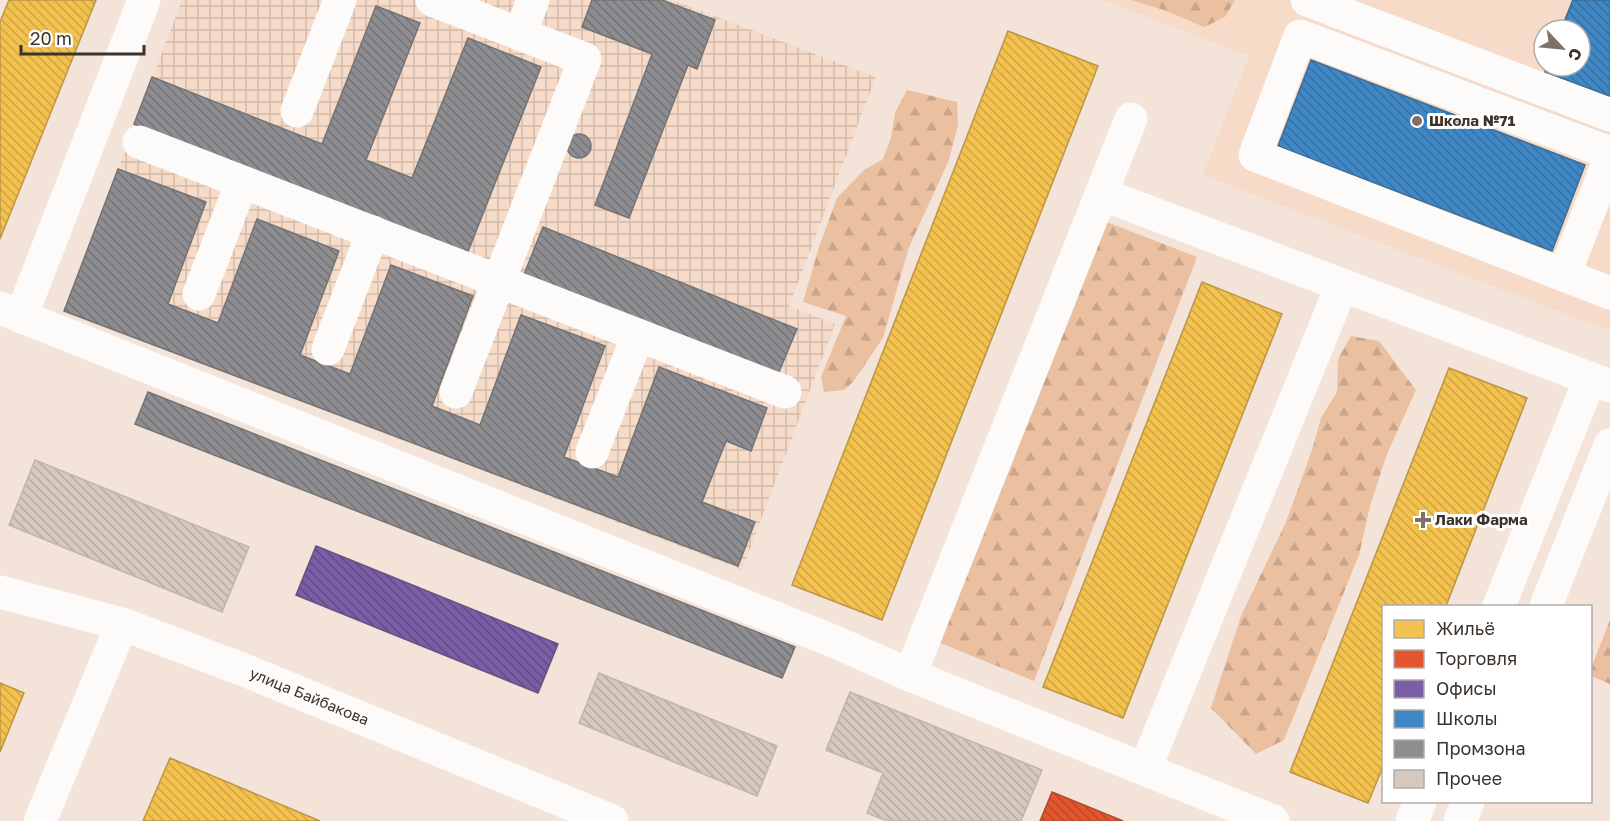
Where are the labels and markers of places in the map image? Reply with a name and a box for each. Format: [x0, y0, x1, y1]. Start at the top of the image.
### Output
place label: Школа №71 [1429, 111, 1515, 129]
marker: Школа №71 [1410, 114, 1424, 128]
place label: Лаки Фарма [1435, 510, 1528, 528]
marker: Лаки Фарма [1416, 513, 1430, 527]

